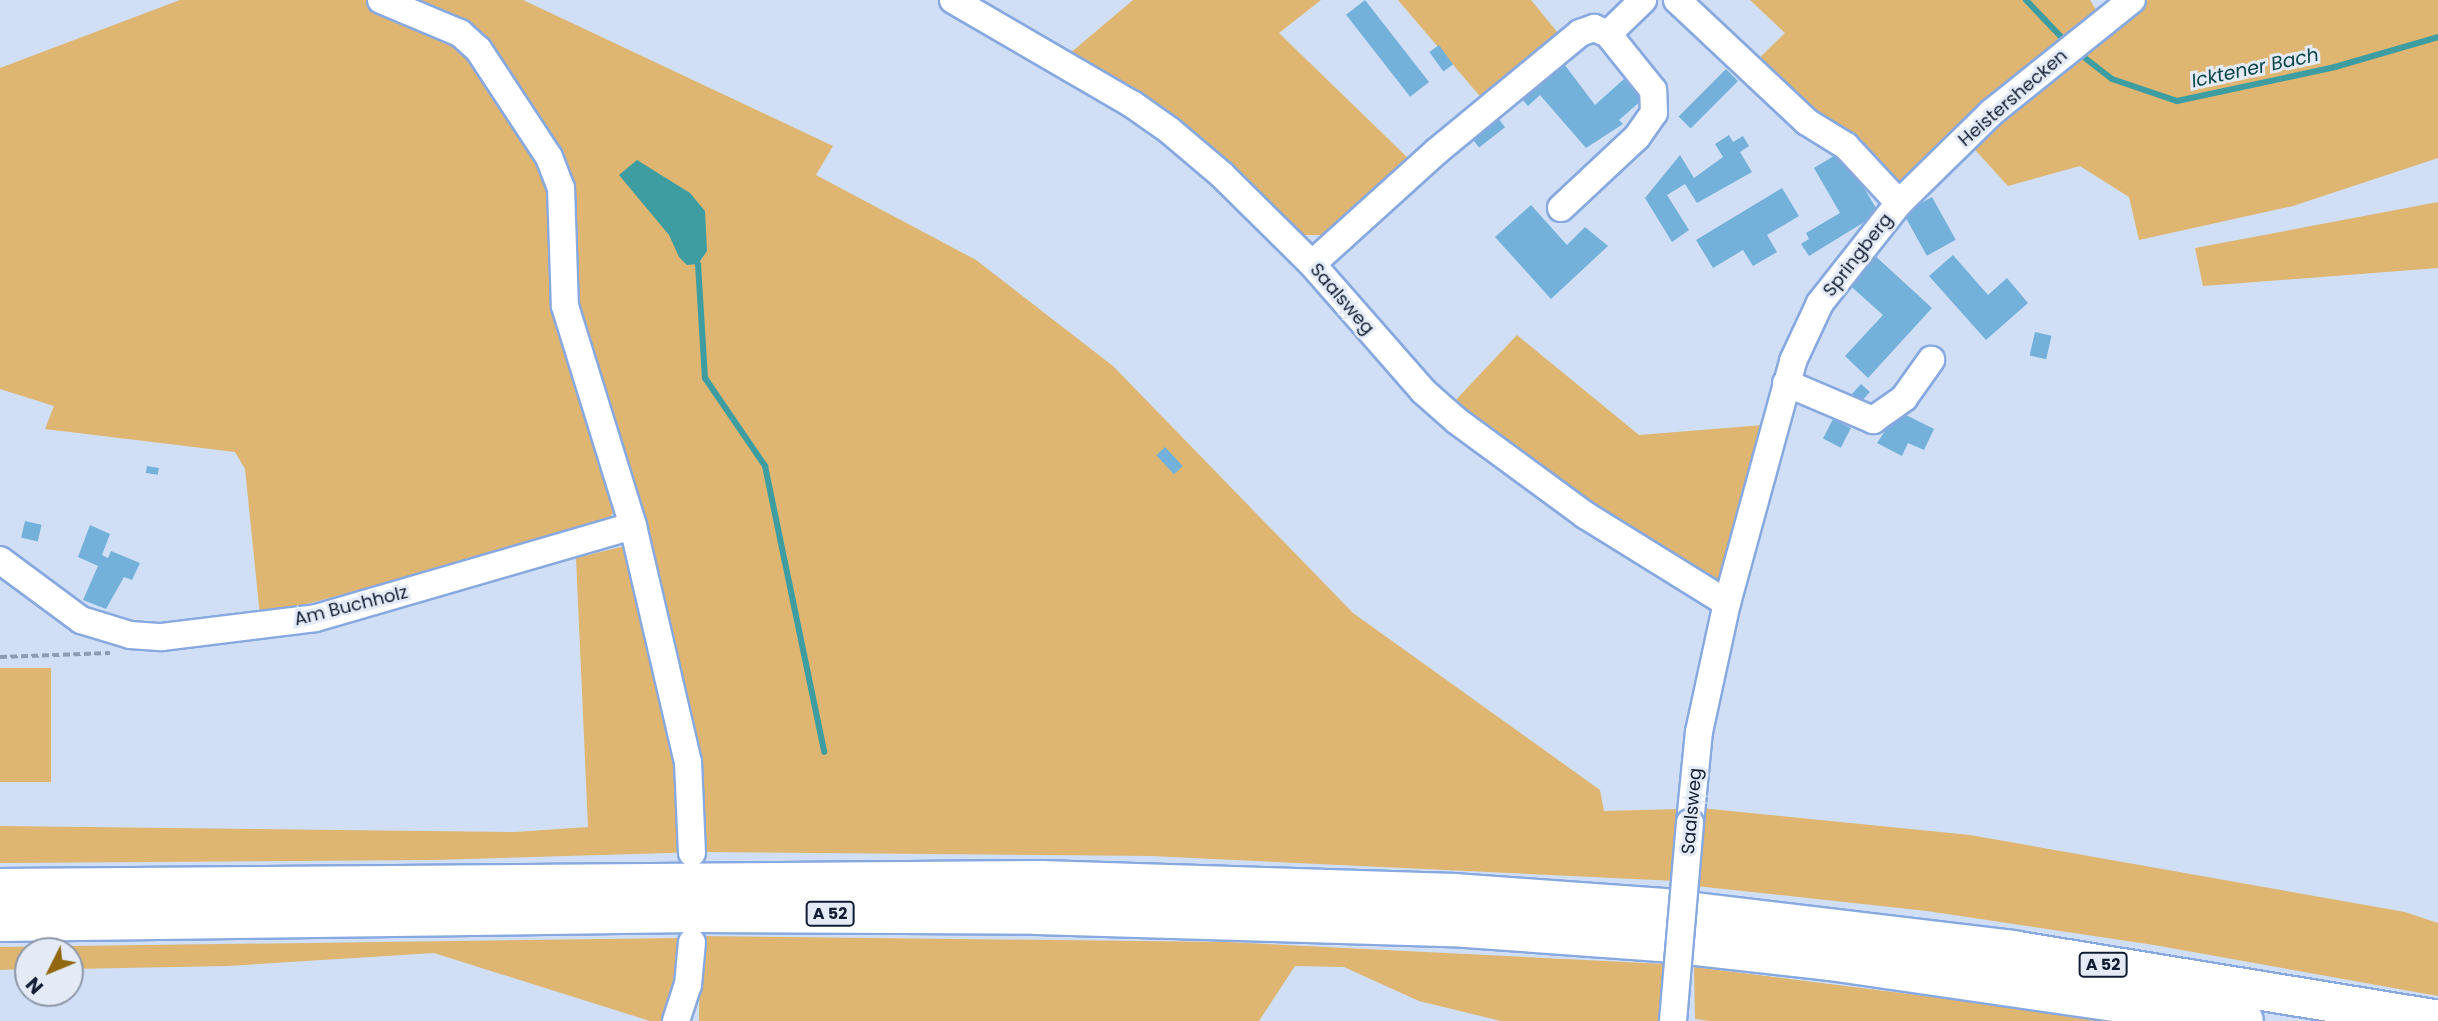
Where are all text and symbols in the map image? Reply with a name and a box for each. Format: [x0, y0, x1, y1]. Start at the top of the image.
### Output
water label: Icktener Bach [2189, 43, 2321, 93]
street label: Heistershecken [1954, 45, 2072, 151]
street label: Springberg [1819, 209, 1897, 301]
street label: Saalsweg [1305, 259, 1379, 339]
street label: Am Buchholz [292, 581, 410, 631]
street label: Saalsweg [1677, 767, 1707, 855]
road number: A 52 [806, 902, 854, 926]
north arrow [14, 937, 84, 1007]
road number: A 52 [2078, 953, 2128, 978]
text: N [20, 971, 49, 1000]

